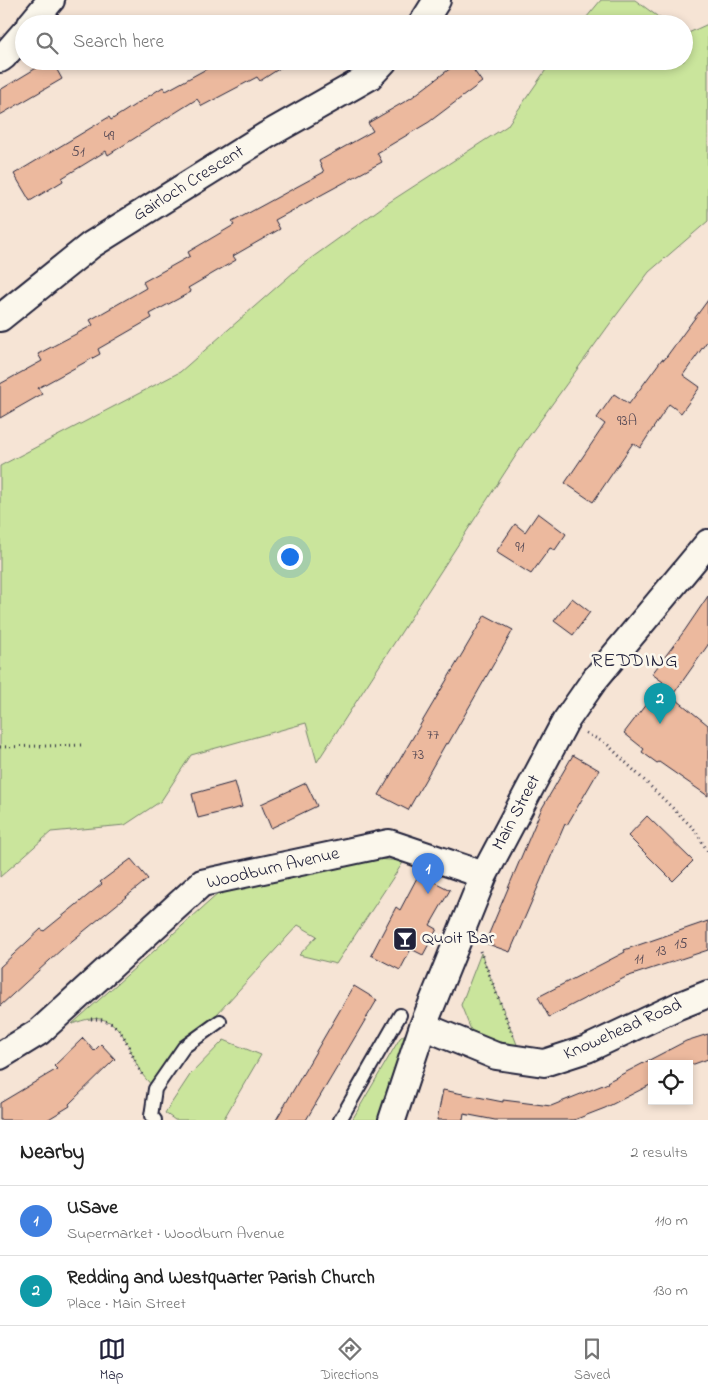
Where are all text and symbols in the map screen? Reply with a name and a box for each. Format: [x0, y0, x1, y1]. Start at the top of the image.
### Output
search box [15, 15, 693, 70]
icon: search [33, 29, 61, 57]
text: Search here [73, 29, 164, 56]
house number: 49 [104, 125, 115, 147]
street label: Gairloch Crescent [128, 139, 250, 229]
house number: 51 [71, 141, 85, 163]
house number: 93A [617, 410, 637, 432]
house number: 91 [515, 536, 525, 558]
your location [277, 544, 303, 570]
district label: REDDING [591, 647, 679, 676]
pin: 2 [644, 683, 676, 724]
house number: 77 [427, 724, 439, 746]
house number: 73 [412, 744, 424, 766]
street label: Main Street [486, 770, 548, 856]
street label: Woodburn Avenue [204, 841, 343, 897]
pin: 1 [412, 853, 444, 894]
bar icon: Quoit Bar [392, 926, 418, 952]
place label: Quoit Bar [422, 926, 495, 952]
house number: 15 [674, 933, 688, 955]
house number: 13 [656, 940, 666, 962]
house number: 11 [634, 948, 644, 970]
street label: Knowehead Road [560, 992, 686, 1068]
map controls [648, 1060, 693, 1105]
button: locate [648, 1060, 693, 1105]
text: Nearby [20, 1138, 84, 1168]
text: 2 results [630, 1141, 688, 1165]
text: USave [67, 1195, 118, 1222]
text: 1 [33, 1209, 39, 1233]
text: 110 m [654, 1209, 688, 1233]
text: Supermarket · Woodburn Avenue [67, 1222, 284, 1246]
text: Redding and Westquarter Parish Church [67, 1265, 375, 1292]
text: 2 [32, 1279, 40, 1303]
text: 130 m [653, 1279, 688, 1303]
text: Place · Main Street [67, 1292, 186, 1316]
tab: Map [98, 1335, 126, 1386]
tab: Directions [321, 1335, 379, 1386]
tab: Saved [574, 1335, 610, 1386]

